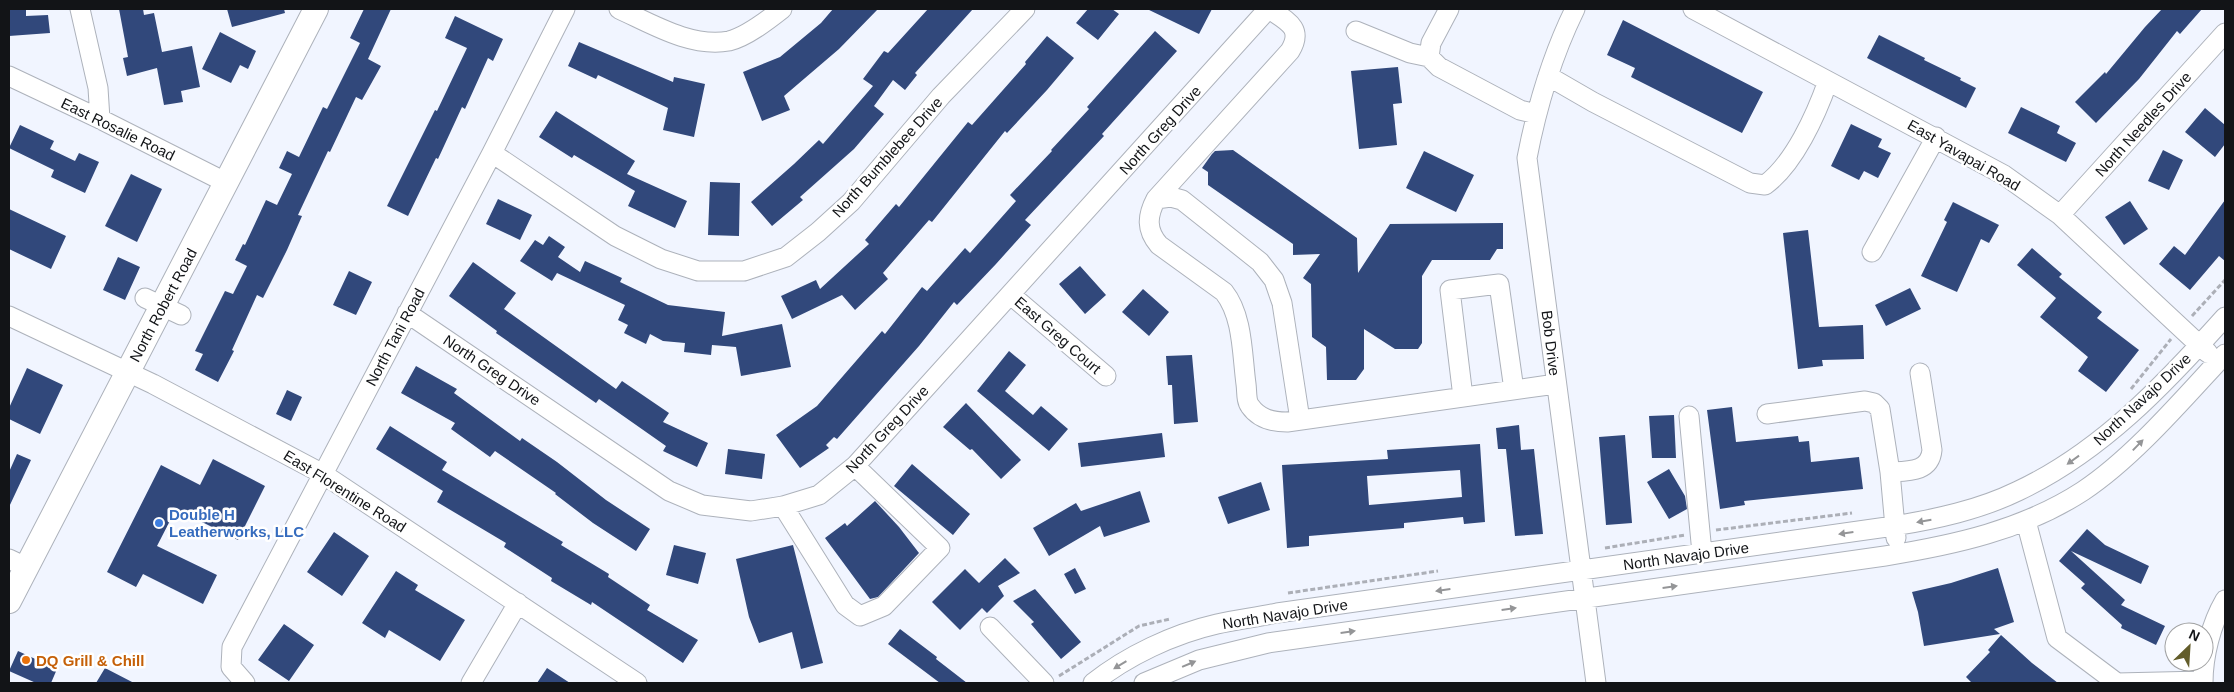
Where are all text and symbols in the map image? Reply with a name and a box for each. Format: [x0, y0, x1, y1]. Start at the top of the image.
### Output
street label: North Needles Drive [2091, 68, 2195, 180]
street label: North Greg Drive [1116, 82, 1204, 178]
street label: North Bumblebee Drive [829, 93, 945, 221]
street label: East Rosalie Road [58, 94, 178, 164]
street label: East Yavapai Road [1905, 116, 2023, 194]
street label: North Robert Road [126, 245, 200, 365]
street label: North Tani Road [362, 285, 428, 389]
street label: East Greg Court [1012, 293, 1105, 378]
street label: Bob Drive [1539, 309, 1563, 377]
street label: North Greg Drive [440, 331, 544, 409]
street label: North Navajo Drive [2090, 350, 2194, 448]
street label: North Greg Drive [842, 382, 932, 476]
one-way arrow [2132, 439, 2144, 451]
street label: East Florentine Road [281, 446, 409, 536]
one-way arrow [2066, 455, 2080, 465]
place label: Double H Leatherworks, LLC [169, 506, 304, 540]
marker: Double H Leatherworks, LLC [153, 517, 165, 529]
one-way arrow [1916, 517, 1931, 525]
one-way arrow [1838, 529, 1854, 537]
street label: North Navajo Drive [1622, 539, 1750, 573]
one-way arrow [1662, 582, 1678, 590]
one-way arrow [1434, 586, 1450, 594]
street label: North Navajo Drive [1221, 596, 1349, 632]
one-way arrow [1501, 605, 1517, 613]
north arrow [2164, 622, 2214, 672]
text: N [2187, 626, 2202, 645]
one-way arrow [1340, 627, 1356, 635]
place label: DQ Grill & Chill [36, 652, 144, 669]
marker: DQ Grill & Chill [20, 654, 32, 666]
one-way arrow [1182, 660, 1196, 668]
one-way arrow [1114, 661, 1127, 670]

